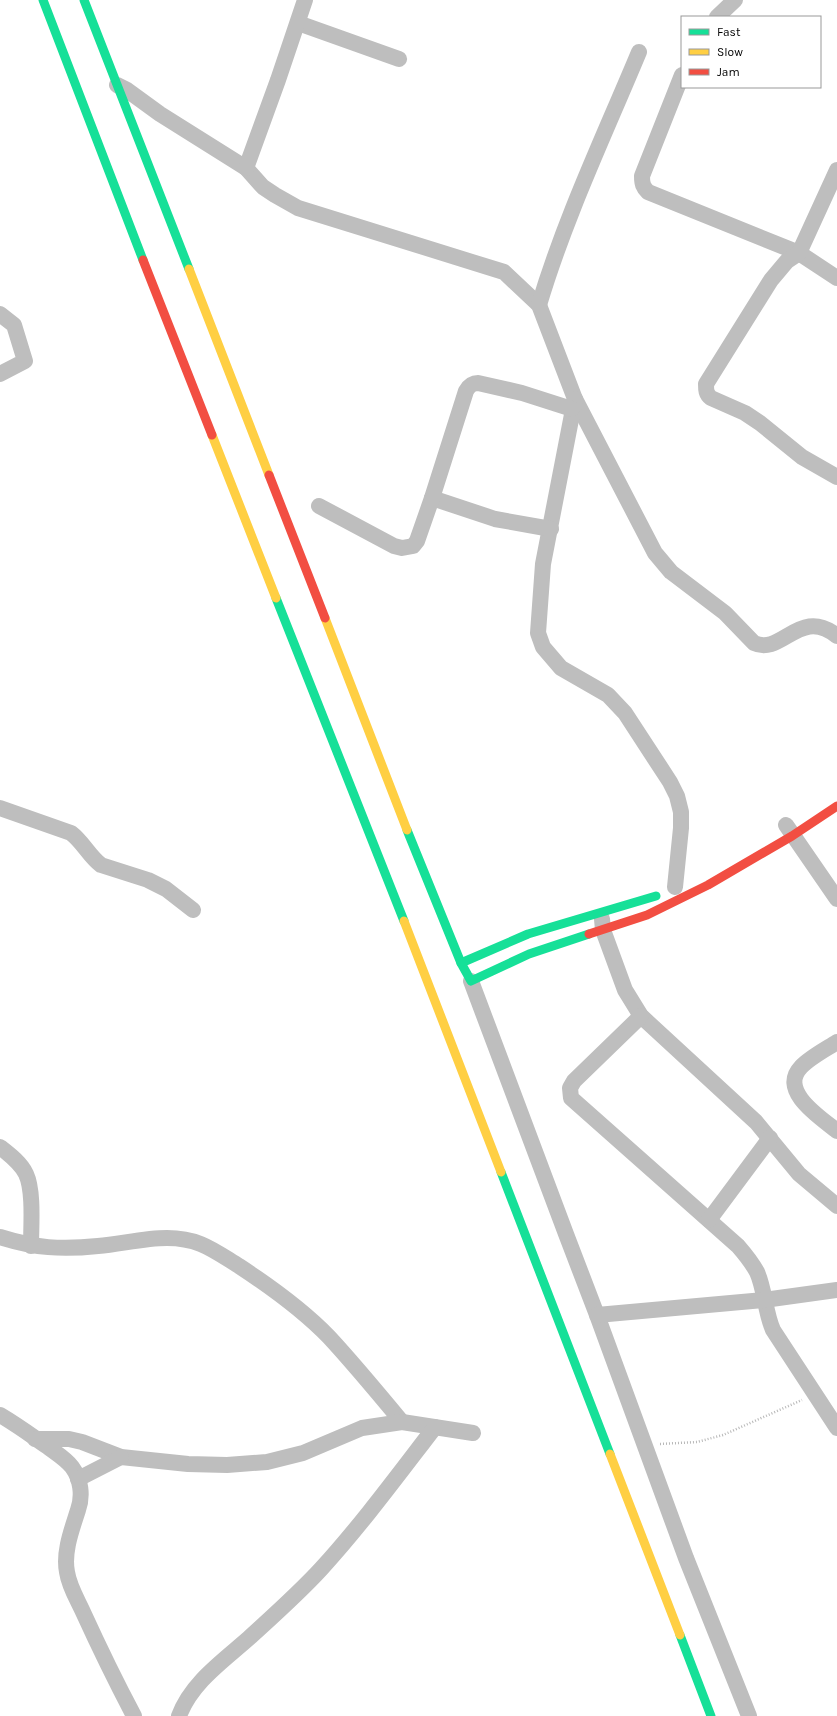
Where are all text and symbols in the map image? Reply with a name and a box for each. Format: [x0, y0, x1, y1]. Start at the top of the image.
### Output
legend [681, 16, 821, 88]
text: Fast [717, 25, 741, 39]
text: Slow [717, 45, 743, 59]
text: Jam [717, 65, 740, 79]

